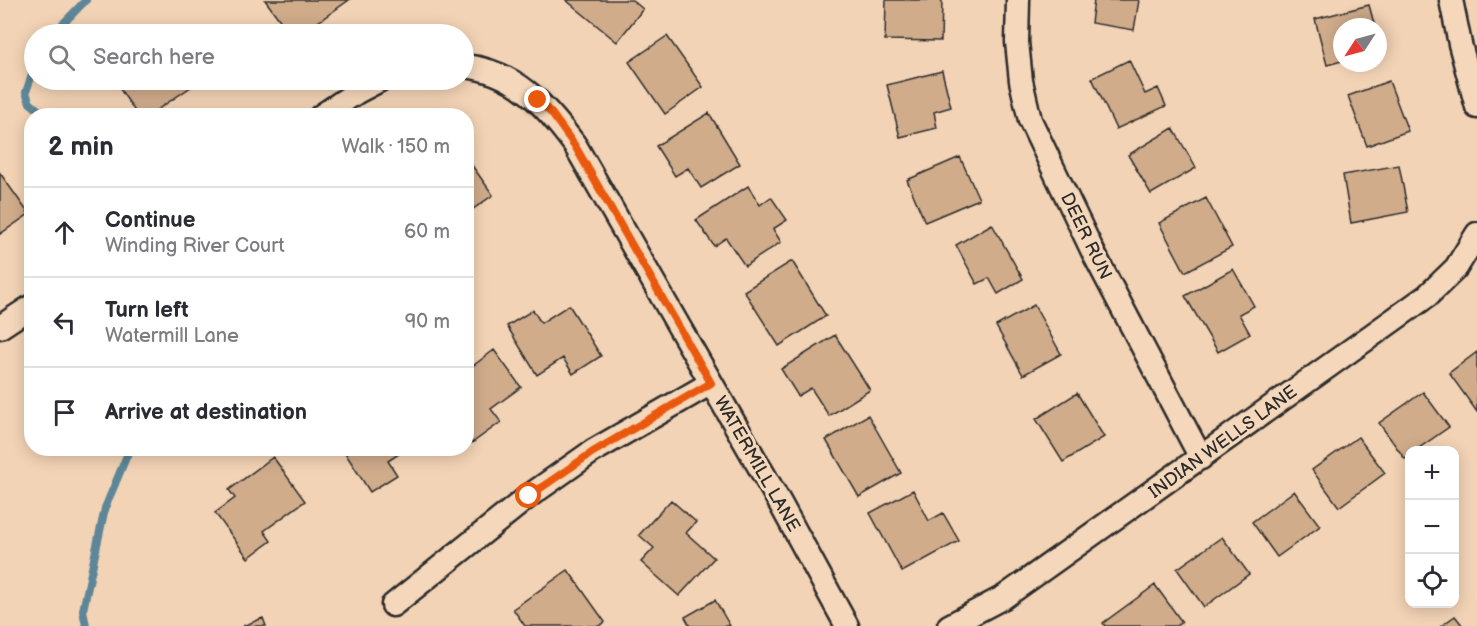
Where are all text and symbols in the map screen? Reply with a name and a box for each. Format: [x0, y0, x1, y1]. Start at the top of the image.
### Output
north arrow [1333, 18, 1387, 72]
search box [24, 24, 474, 90]
icon: search [45, 41, 78, 74]
text: Search here [93, 44, 215, 71]
route end [524, 86, 550, 112]
text: 2 min [48, 132, 114, 163]
text: Walk · 150 m [341, 135, 450, 159]
street label: DEER RUN [1056, 189, 1116, 283]
text: Continue [105, 207, 195, 234]
icon: ahead [48, 216, 81, 249]
text: 60 m [404, 220, 450, 244]
text: Winding River Court [105, 234, 285, 258]
text: Turn left [105, 297, 189, 324]
icon: left [48, 306, 81, 339]
text: 90 m [405, 310, 450, 334]
text: Watermill Lane [105, 324, 239, 348]
street label: INDIAN WELLS LANE [1145, 381, 1301, 503]
street label: WATERMILL LANE [710, 392, 804, 536]
icon: arrive [48, 396, 81, 429]
text: Arrive at destination [105, 399, 307, 426]
map controls [1405, 446, 1459, 608]
button: + [1405, 446, 1459, 500]
route start [515, 482, 541, 508]
button: − [1405, 500, 1459, 554]
button: locate [1405, 554, 1459, 608]

